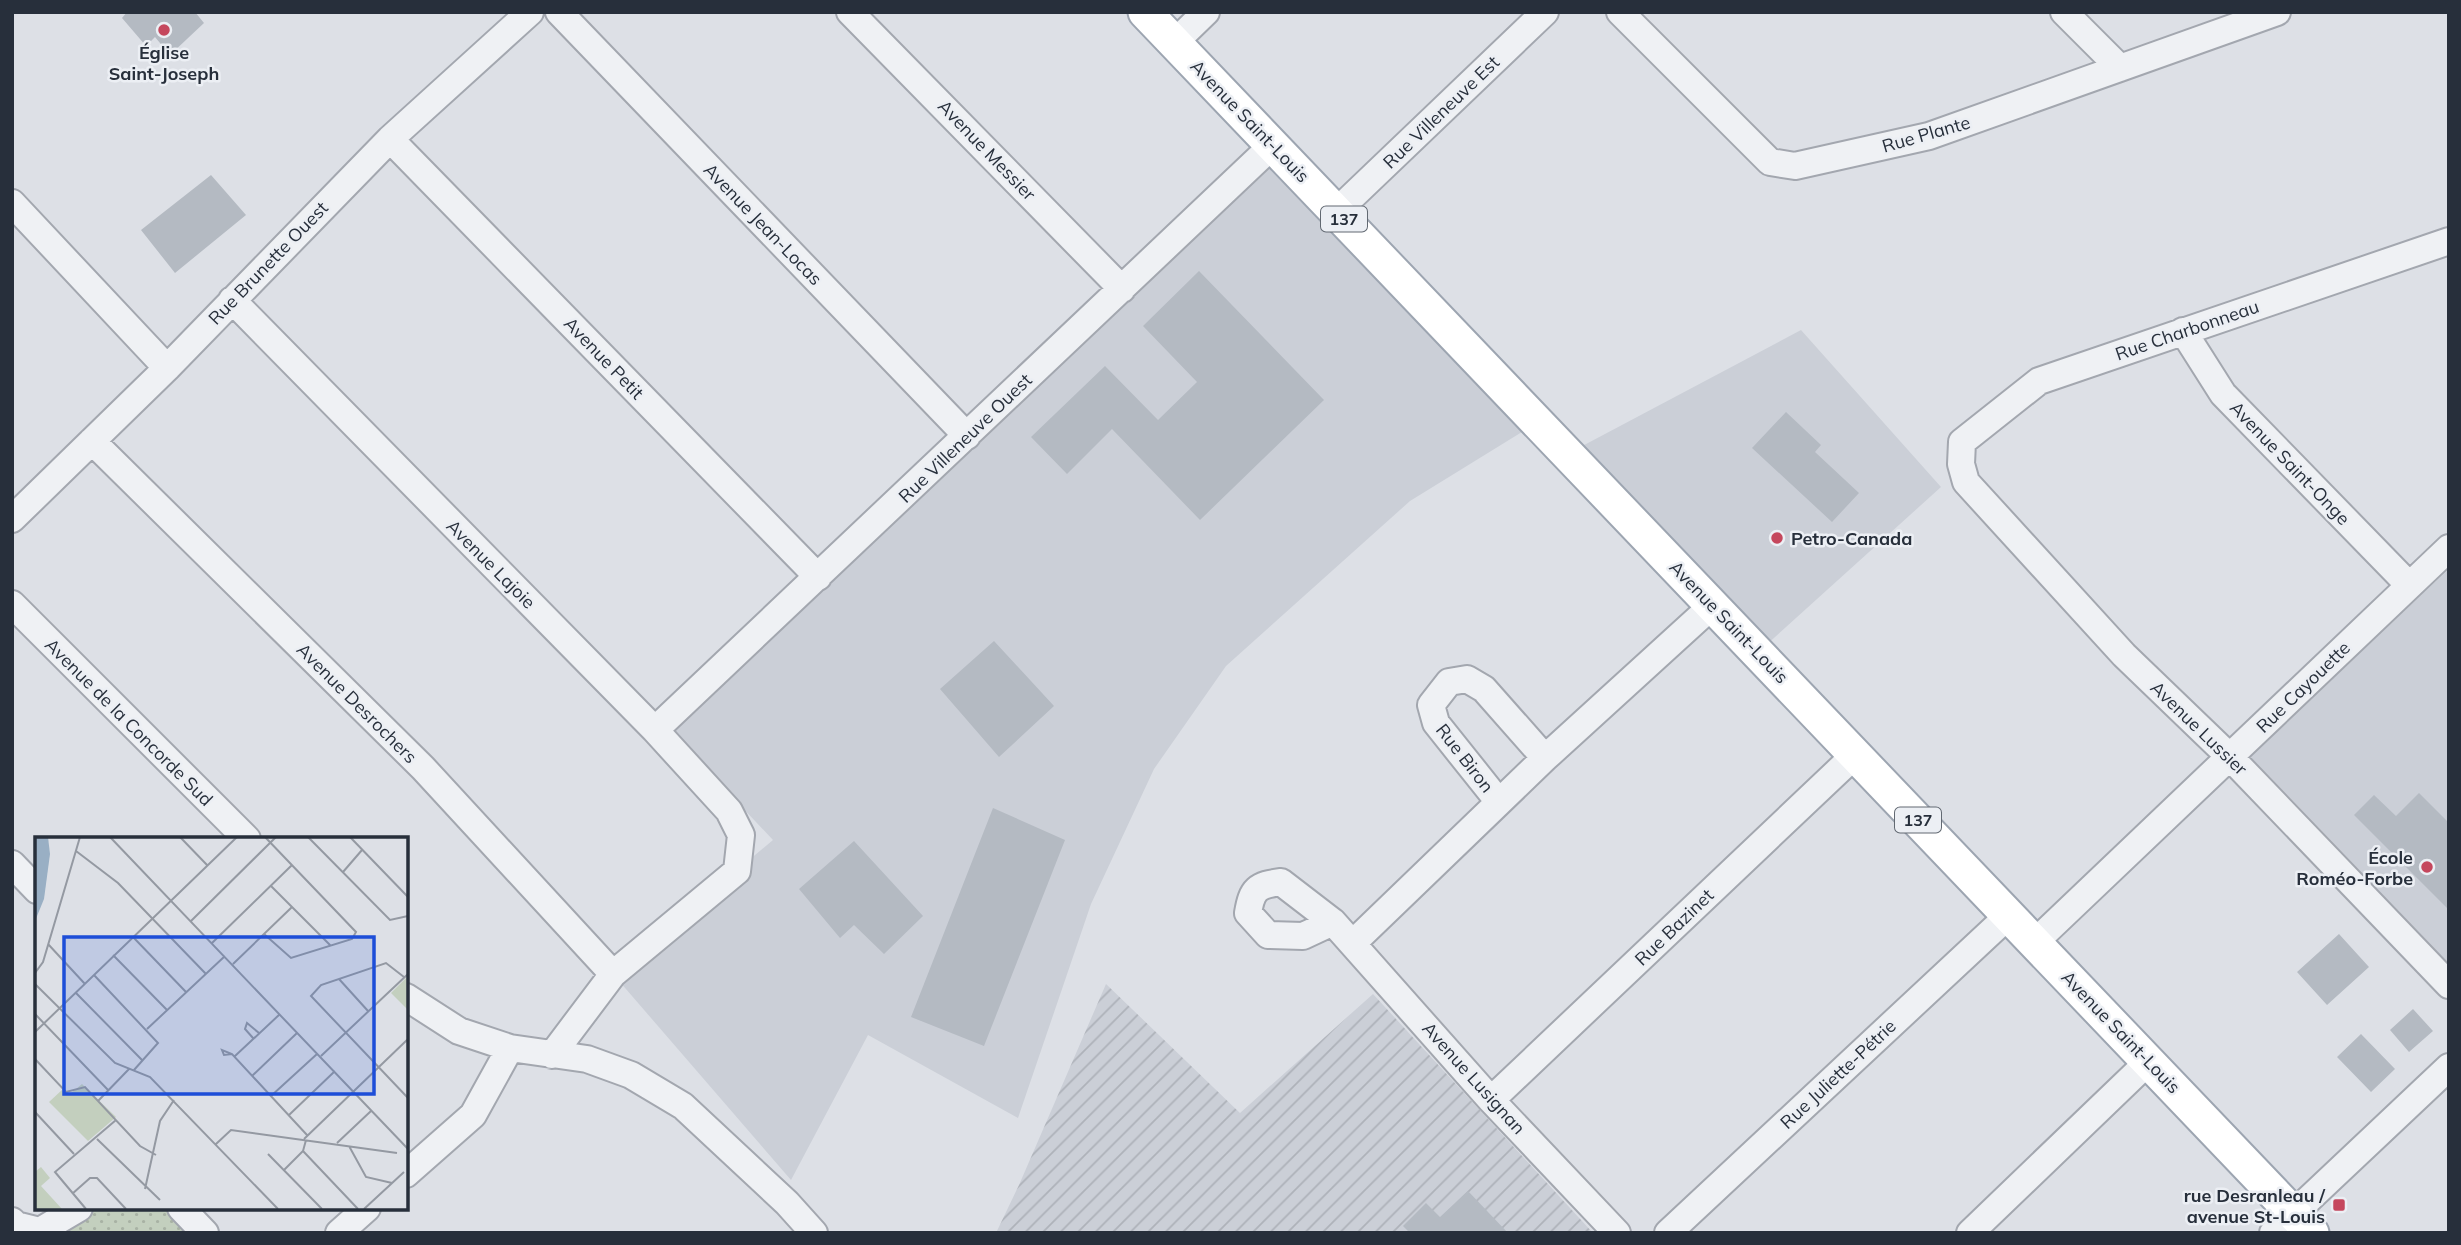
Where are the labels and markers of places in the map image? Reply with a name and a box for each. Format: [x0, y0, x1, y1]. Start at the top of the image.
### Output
marker: Église Saint-Joseph [156, 22, 172, 38]
place label: Église Saint-Joseph [109, 41, 219, 85]
place label: Petro-Canada [1791, 527, 1912, 550]
marker: Petro-Canada [1769, 530, 1785, 546]
place label: École Roméo-Forbe [2296, 846, 2413, 890]
marker: École Roméo-Forbe [2419, 859, 2435, 875]
place label: rue Desranleau / avenue St-Louis [2184, 1184, 2326, 1228]
marker: rue Desranleau / avenue St-Louis [2331, 1197, 2347, 1213]

